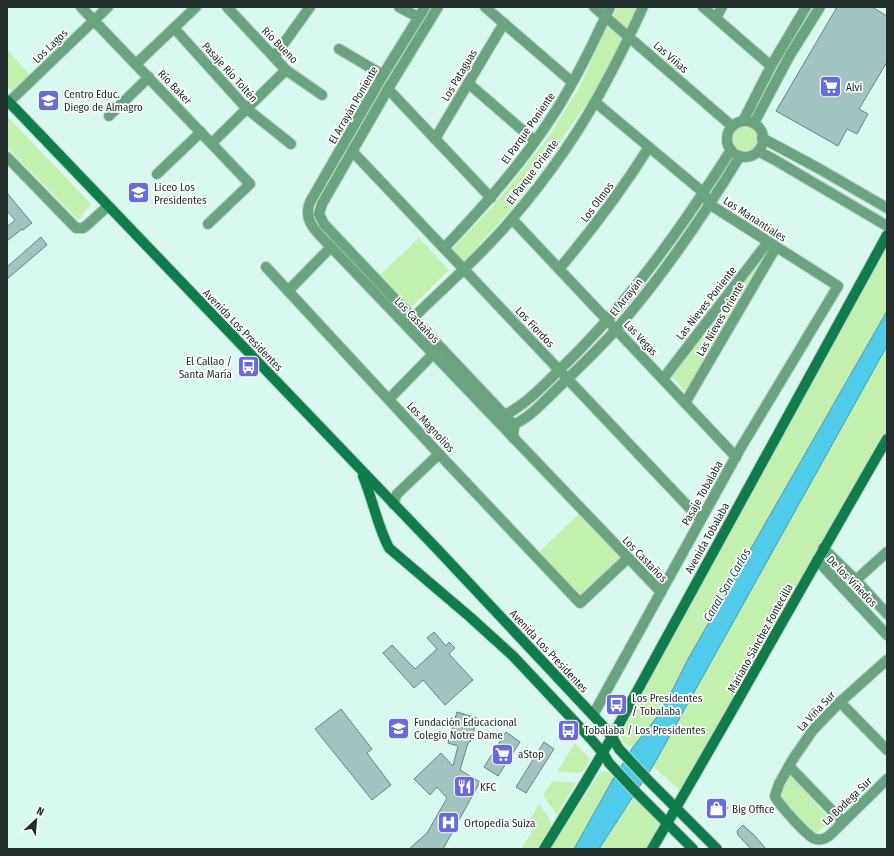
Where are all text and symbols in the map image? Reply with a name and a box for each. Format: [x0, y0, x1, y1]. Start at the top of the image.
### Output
street label: Río Bueno [259, 25, 301, 66]
street label: Los Lagos [30, 26, 71, 66]
street label: Las Viñas [651, 39, 691, 76]
street label: Pasaje Río Toltén [199, 40, 260, 105]
street label: Los Pataguas [439, 47, 480, 103]
street label: El Arrayán Poniente [326, 64, 381, 146]
street label: Río Baker [155, 67, 194, 107]
supermarket icon: Alvi [818, 74, 844, 100]
place label: Alvi [846, 81, 862, 94]
school or university icon: Centro Educ. Diego de Almagro [36, 87, 62, 113]
place label: Centro Educ. Diego de Almagro [64, 88, 143, 114]
street label: El Parque Poniente [499, 90, 558, 167]
street label: El Parque Oriente [504, 137, 561, 207]
school or university icon: Liceo Los Presidentes [126, 180, 152, 206]
street label: Los Olmos [578, 180, 617, 225]
place label: Liceo Los Presidentes [154, 181, 207, 207]
street label: Los Manantiales [721, 194, 789, 245]
street label: Las Nieves Poniente [674, 264, 739, 343]
street label: El Arrayán [607, 276, 646, 319]
street label: Las Nieves Oriente [694, 280, 747, 359]
street label: Avenida Los Presidentes [200, 287, 285, 374]
street label: Los Castaños [392, 295, 442, 346]
street label: Los Fiordos [513, 304, 557, 351]
street label: Las Vegas [621, 318, 660, 359]
bus stop icon: El Callao / Santa María [235, 354, 261, 380]
place label: El Callao / Santa María [179, 355, 232, 381]
street label: Los Magnolios [404, 400, 457, 455]
street label: Pasaje Tobalaba [679, 459, 726, 528]
street label: Avenida Tobalaba [683, 500, 732, 576]
street label: Los Castaños [620, 534, 670, 585]
water label: Canal San Carlos [700, 546, 754, 624]
street label: De los Viñedos [824, 553, 880, 610]
street label: Mariano Sánchez Fontecilla [725, 582, 796, 695]
street label: Avenida Los Presidentes [507, 607, 591, 696]
street label: La Viña Sur [795, 689, 838, 734]
bus stop icon: Los Presidentes / Tobalaba [603, 691, 629, 717]
place label: Los Presidentes / Tobalaba [632, 692, 703, 718]
school or university icon: Fundación Educacional Colegio Notre Dame [386, 715, 412, 741]
place label: Fundación Educacional Colegio Notre Dame [414, 716, 517, 742]
bus stop icon: Tobalaba / Los Presidentes [556, 717, 582, 743]
place label: Tobalaba / Los Presidentes [584, 724, 706, 737]
supermarket icon: aStop [489, 741, 515, 767]
place label: aStop [518, 748, 544, 761]
restaurant icon: KFC [452, 774, 478, 800]
street label: La Bodega Sur [820, 774, 875, 828]
place label: KFC [480, 781, 496, 794]
shop icon: Big Office [703, 796, 729, 822]
north arrow [16, 800, 56, 840]
place label: Big Office [732, 803, 775, 816]
text: N [34, 804, 46, 819]
hospital icon: Ortopedia Suiza [436, 810, 462, 836]
place label: Ortopedia Suiza [464, 817, 535, 830]

